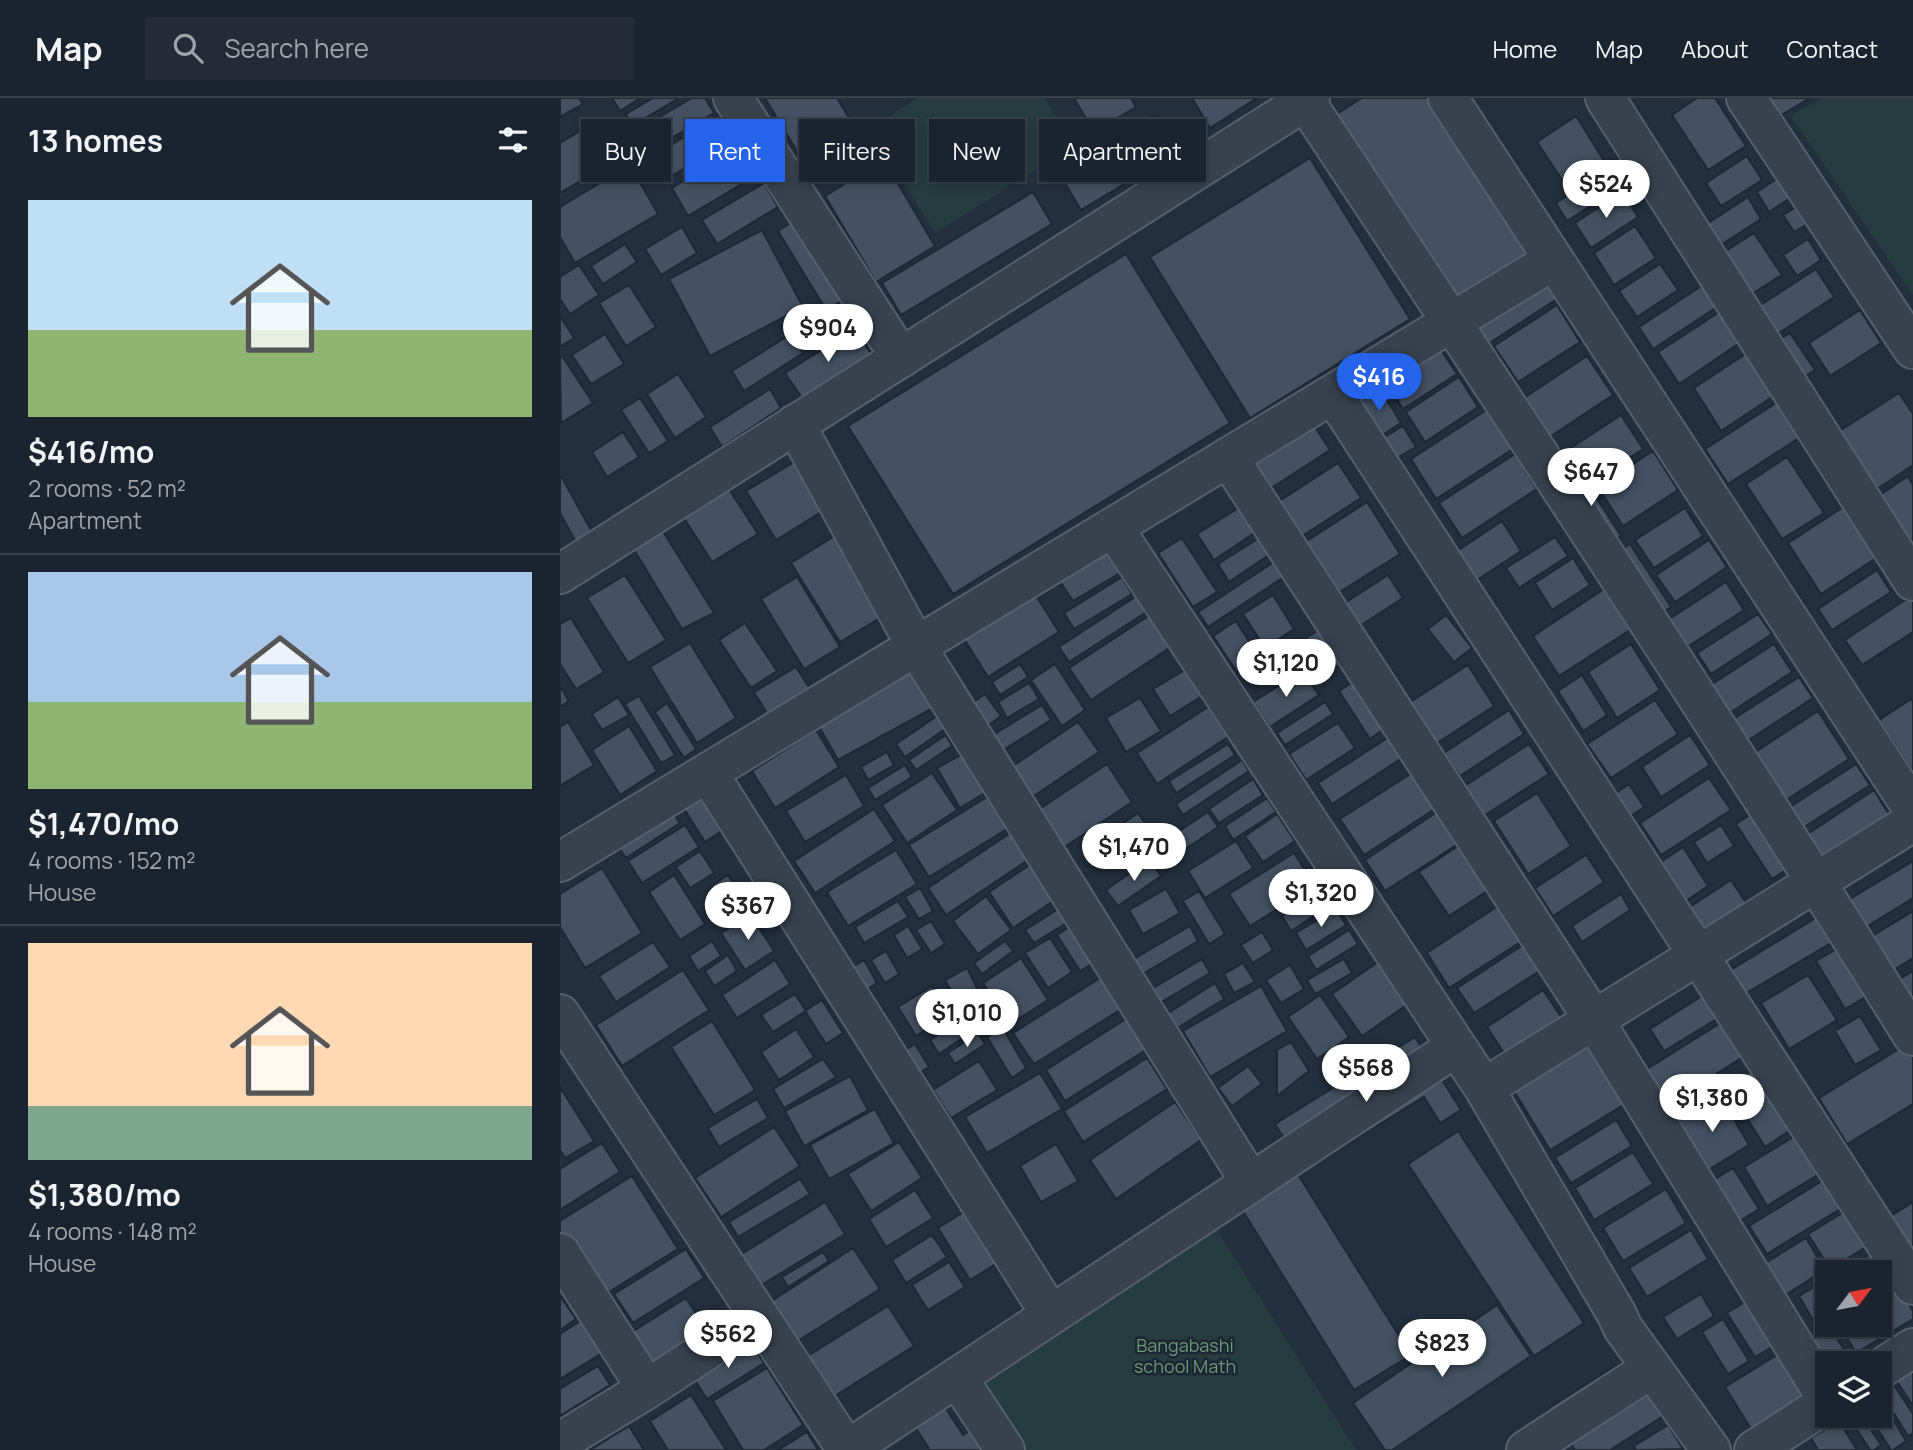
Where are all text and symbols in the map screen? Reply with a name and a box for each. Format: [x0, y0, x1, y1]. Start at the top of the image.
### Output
search box [145, 17, 635, 80]
text: Map [35, 26, 103, 71]
icon: search [169, 29, 207, 67]
text: Search here [225, 30, 369, 66]
text: Home [1492, 32, 1557, 65]
text: Map [1595, 32, 1643, 65]
text: About [1681, 32, 1749, 65]
text: Contact [1787, 32, 1878, 65]
chip: Buy [581, 119, 671, 182]
chip: Rent [685, 119, 785, 182]
chip: Filters [799, 119, 915, 182]
chip: New [929, 119, 1025, 182]
chip: Apartment [1039, 119, 1206, 182]
text: 13 homes [28, 120, 163, 161]
icon: filters [494, 121, 532, 159]
pin: $524 [1565, 160, 1647, 220]
text: $524 [1579, 167, 1633, 199]
icon: home [217, 245, 343, 371]
pin: $904 [787, 304, 869, 364]
text: $904 [799, 311, 857, 343]
pin: $416 [1338, 354, 1420, 413]
text: $416 [1353, 360, 1405, 392]
text: $416/mo [28, 431, 154, 472]
pin: $647 [1550, 448, 1632, 508]
text: $647 [1563, 455, 1619, 487]
text: 2 rooms · 52 m² [28, 472, 186, 504]
text: Apartment [28, 504, 142, 536]
icon: home [217, 617, 343, 743]
pin: $1,120 [1229, 640, 1343, 699]
text: $1,120 [1253, 646, 1319, 678]
text: $1,470/mo [28, 803, 179, 844]
pin: $1,470 [1077, 824, 1191, 883]
text: $1,470 [1098, 830, 1170, 862]
text: 4 rooms · 152 m² [28, 844, 195, 876]
pin: $1,320 [1264, 870, 1378, 929]
text: House [28, 876, 97, 908]
text: $1,320 [1285, 876, 1357, 908]
pin: $367 [707, 882, 789, 942]
text: $367 [721, 889, 775, 921]
icon: home [217, 988, 343, 1114]
pin: $1,010 [910, 990, 1024, 1049]
text: $1,010 [932, 996, 1002, 1028]
pin: $568 [1325, 1044, 1407, 1104]
text: $568 [1338, 1051, 1394, 1083]
pin: $1,380 [1655, 1074, 1769, 1134]
text: $1,380 [1675, 1081, 1749, 1113]
text: $1,380/mo [28, 1174, 181, 1215]
text: 4 rooms · 148 m² [28, 1215, 197, 1247]
text: House [28, 1247, 97, 1279]
north arrow [1815, 1260, 1892, 1337]
map controls [1815, 1260, 1892, 1428]
pin: $562 [687, 1310, 769, 1370]
text: $562 [700, 1317, 756, 1349]
pin: $823 [1401, 1320, 1483, 1379]
text: $823 [1414, 1326, 1470, 1358]
park label: Bangabashi school Math [1134, 1333, 1236, 1378]
button: layers [1815, 1351, 1892, 1428]

